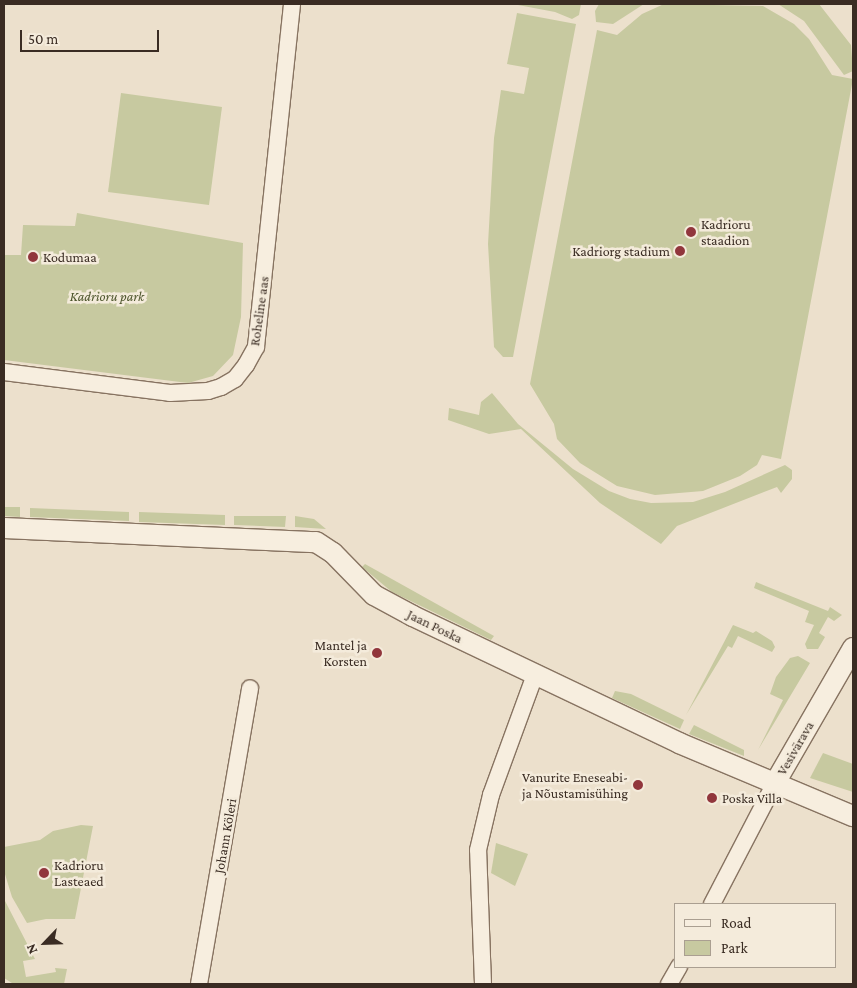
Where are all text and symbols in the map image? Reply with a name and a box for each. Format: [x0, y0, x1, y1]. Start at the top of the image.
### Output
scale bar [22, 20, 161, 52]
text: 50 m [28, 31, 58, 47]
place label: Kadrioru staadion [701, 216, 751, 248]
marker: Kadrioru staadion [685, 226, 697, 238]
place label: Kadriorg stadium [572, 243, 670, 259]
marker: Kadriorg stadium [674, 245, 686, 257]
place label: Kodumaa [43, 249, 97, 265]
marker: Kodumaa [27, 251, 39, 263]
street label: Roheline aas [246, 275, 272, 347]
park label: Kadrioru park [70, 288, 144, 304]
street label: Jaan Poska [405, 605, 465, 647]
place label: Mantel ja Korsten [314, 637, 367, 670]
marker: Mantel ja Korsten [371, 647, 383, 659]
street label: Vesivärava [773, 718, 817, 778]
place label: Vanurite Eneseabi- ja Nõustamisühing [522, 769, 628, 802]
marker: Vanurite Eneseabi- ja Nõustamisühing [632, 779, 644, 791]
place label: Poska Villa [722, 790, 782, 806]
marker: Poska Villa [706, 792, 718, 804]
street label: Johann Köleri [210, 797, 240, 875]
place label: Kadrioru Lasteaed [54, 857, 104, 890]
marker: Kadrioru Lasteaed [38, 867, 50, 879]
legend [674, 903, 837, 968]
text: Road [721, 915, 751, 931]
north arrow [20, 918, 70, 968]
text: Park [721, 940, 748, 956]
text: N [22, 941, 41, 957]

